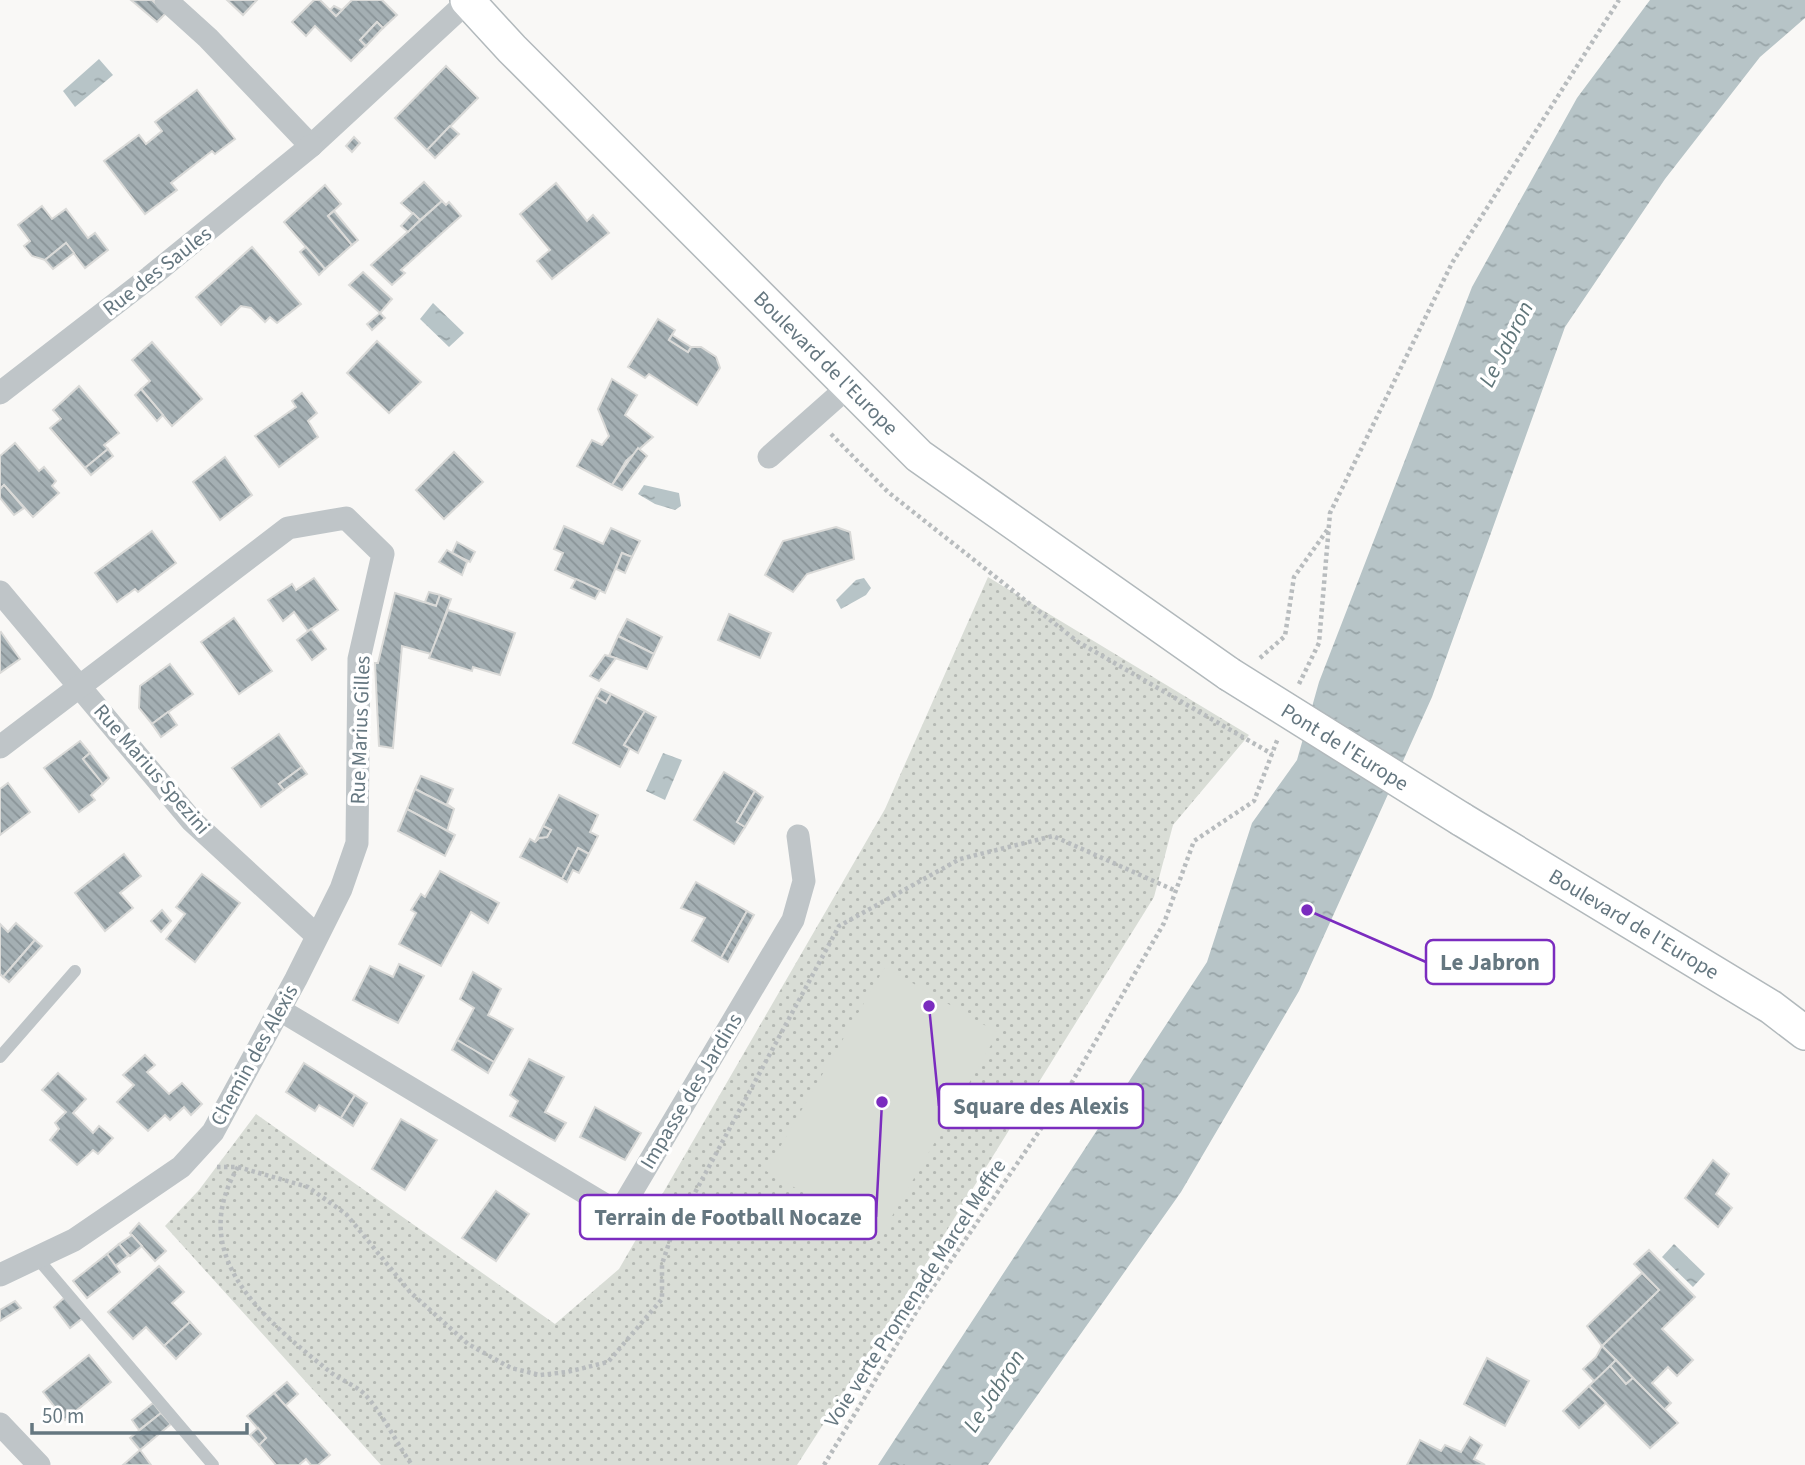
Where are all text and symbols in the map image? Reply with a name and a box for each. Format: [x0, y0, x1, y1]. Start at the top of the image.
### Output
street label: Rue des Saules [96, 219, 218, 323]
street label: Boulevard de l'Europe [747, 284, 905, 442]
water label: Le Jabron [1470, 295, 1542, 393]
street label: Rue Marius Gilles [342, 655, 378, 805]
street label: Pont de l'Europe [1275, 696, 1415, 798]
street label: Rue Marius Spezini [87, 697, 217, 841]
street label: Boulevard de l'Europe [1543, 861, 1725, 987]
callout: Le Jabron [1426, 940, 1554, 984]
text: Le Jabron [1440, 946, 1540, 979]
street label: Chemin des Alexis [203, 979, 305, 1131]
street label: Impasse des Jardins [633, 1007, 750, 1175]
callout: Square des Alexis [939, 1084, 1143, 1128]
text: Square des Alexis [953, 1090, 1129, 1123]
street label: Voie verte Promenade Marcel Meffre [817, 1153, 1013, 1433]
callout: Terrain de Football Nocaze [580, 1195, 876, 1239]
text: Terrain de Football Nocaze [594, 1201, 862, 1234]
water label: Le Jabron [955, 1343, 1033, 1439]
scale bar [32, 1392, 247, 1436]
text: 50 m [42, 1401, 84, 1431]

